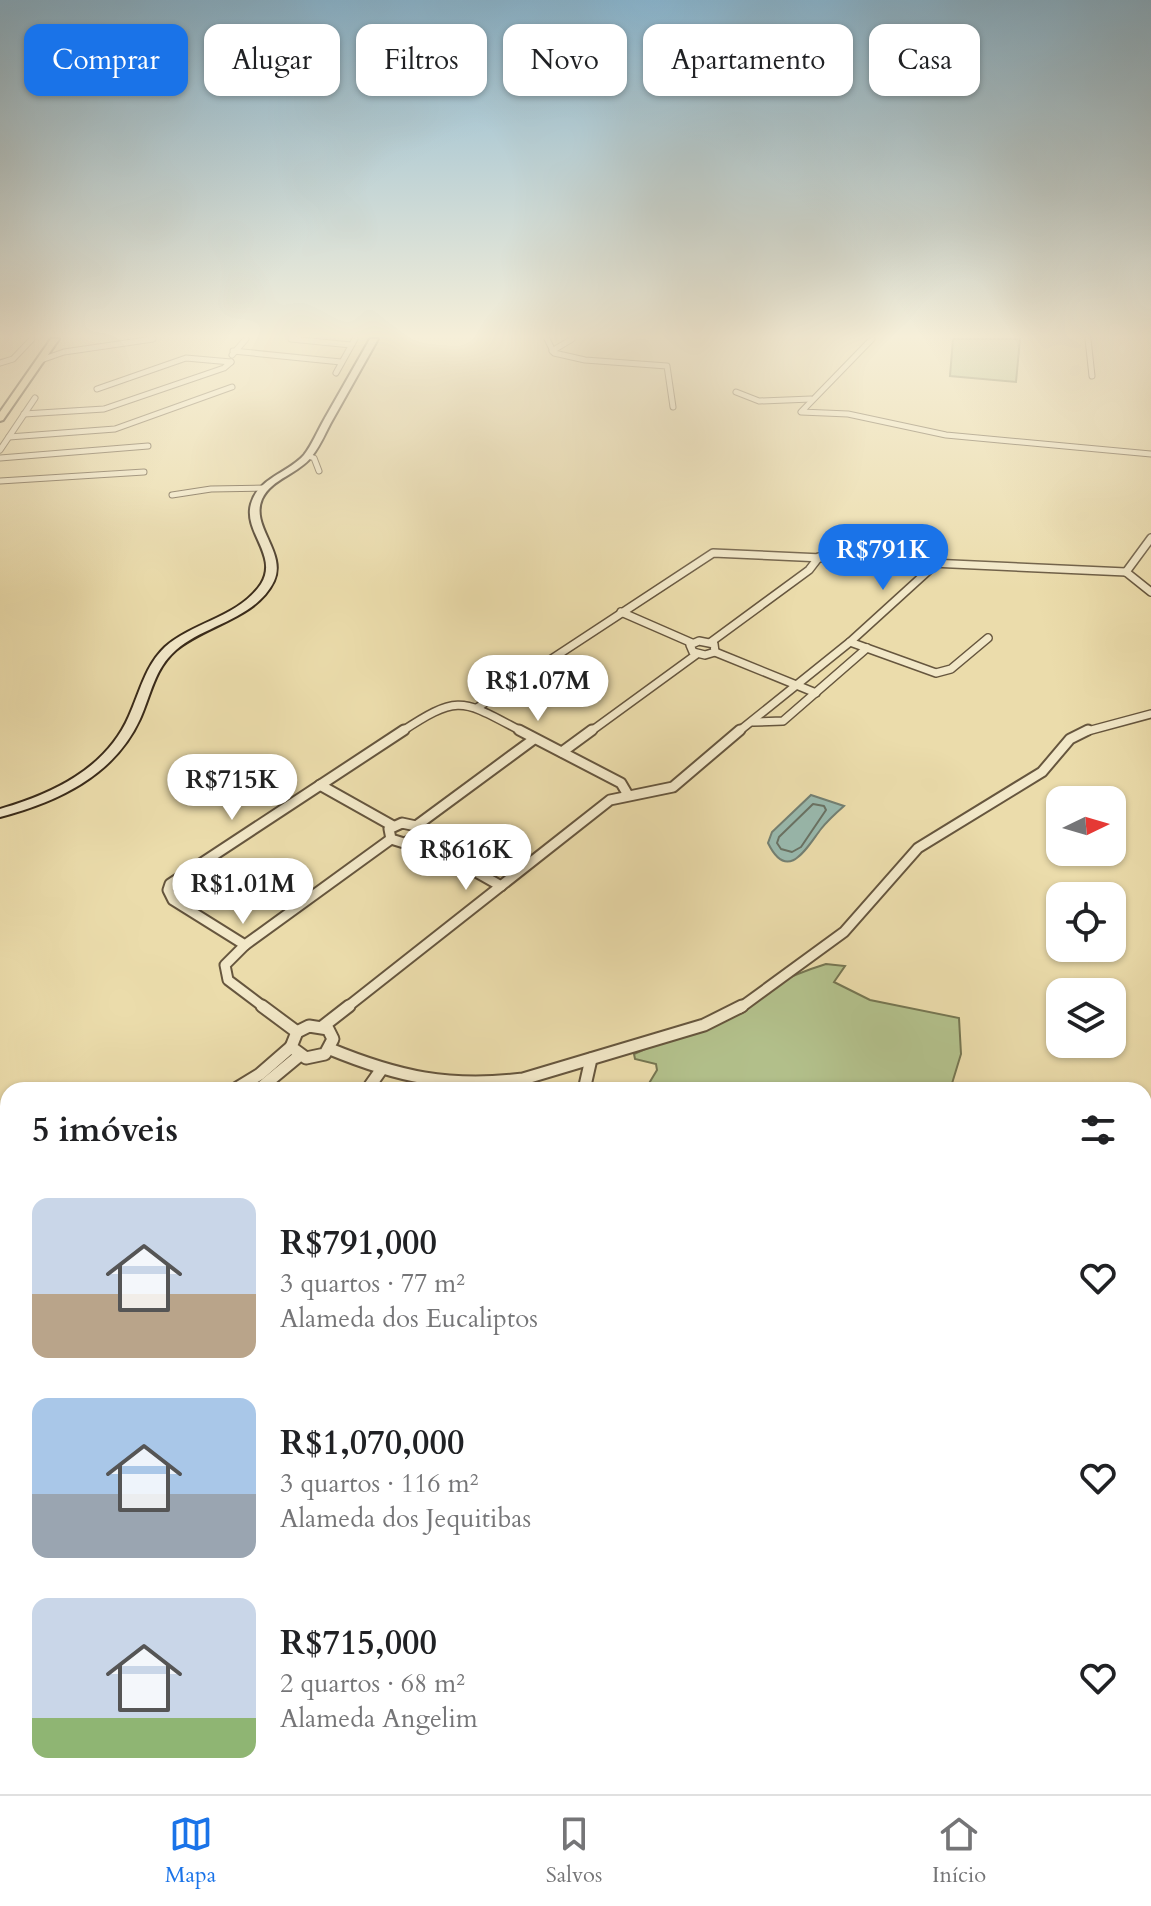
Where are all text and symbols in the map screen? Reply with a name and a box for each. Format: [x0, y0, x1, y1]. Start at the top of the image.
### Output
chip: Comprar [24, 24, 188, 96]
chip: Alugar [204, 24, 340, 96]
chip: Filtros [356, 24, 487, 96]
chip: Novo [503, 24, 627, 96]
chip: Apartamento [643, 24, 853, 96]
chip: Casa [869, 24, 980, 96]
pin: R$791K [818, 524, 948, 592]
text: R$791K [836, 532, 930, 567]
pin: R$1.07M [464, 655, 612, 723]
text: R$1.07M [485, 663, 591, 698]
pin: R$715K [167, 754, 297, 822]
text: R$715K [185, 762, 279, 797]
north arrow [1046, 786, 1126, 866]
map controls [1046, 786, 1126, 1058]
pin: R$616K [401, 824, 531, 892]
text: R$616K [419, 832, 513, 867]
pin: R$1.01M [169, 858, 317, 926]
text: R$1.01M [190, 866, 296, 901]
button: locate [1046, 882, 1126, 962]
button: layers [1046, 978, 1126, 1058]
text: 5 imóveis [32, 1107, 178, 1153]
icon: filters [1076, 1108, 1120, 1152]
text: R$791,000 [280, 1220, 437, 1266]
icon: home [96, 1230, 192, 1326]
icon: heart [1076, 1256, 1120, 1300]
text: 3 quartos · 77 m² [280, 1266, 465, 1301]
text: Alameda dos Eucaliptos [280, 1301, 538, 1336]
text: R$1,070,000 [280, 1420, 464, 1466]
icon: home [96, 1430, 192, 1526]
icon: heart [1076, 1456, 1120, 1500]
text: 3 quartos · 116 m² [280, 1466, 478, 1501]
text: Alameda dos Jequitibas [280, 1501, 531, 1536]
text: R$715,000 [280, 1620, 437, 1666]
icon: home [96, 1630, 192, 1726]
icon: heart [1076, 1656, 1120, 1700]
text: 2 quartos · 68 m² [280, 1666, 465, 1701]
text: Alameda Angelim [280, 1701, 478, 1736]
tab: Mapa [165, 1812, 216, 1890]
tab: Salvos [546, 1812, 602, 1890]
tab: Início [932, 1812, 986, 1890]

